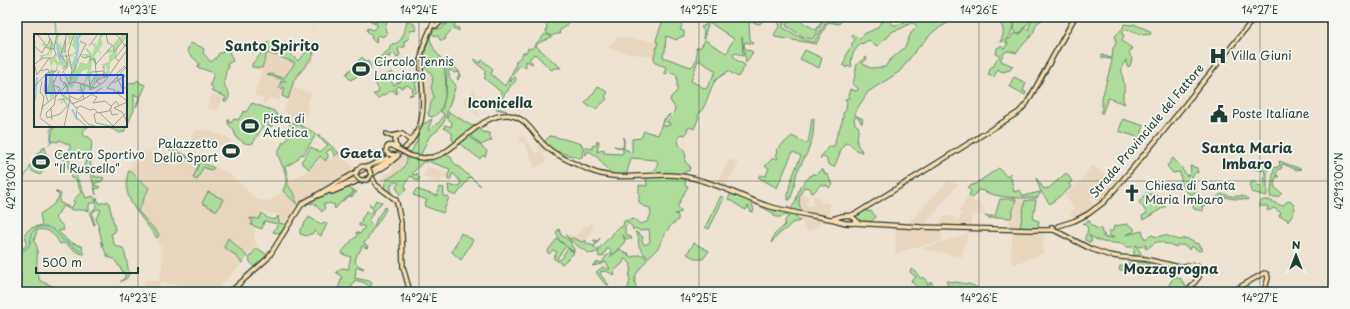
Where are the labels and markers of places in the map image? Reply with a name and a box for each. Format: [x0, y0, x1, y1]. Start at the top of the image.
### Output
hospital icon: Villa Giuni [1208, 46, 1228, 66]
place label: Villa Giuni [1231, 46, 1292, 64]
place label: Circolo Tennis Lanciano [374, 52, 455, 84]
sports icon: Circolo Tennis Lanciano [351, 59, 371, 79]
public building icon: Poste Italiane [1209, 104, 1229, 124]
place label: Poste Italiane [1232, 104, 1310, 122]
place label: Pista di Atletica [263, 109, 309, 141]
sports icon: Pista di Atletica [240, 116, 260, 136]
place label: Palazzetto Dello Sport [153, 134, 218, 166]
sports icon: Palazzetto Dello Sport [221, 141, 241, 161]
place label: Centro Sportivo "Il Ruscello" [54, 145, 145, 177]
sports icon: Centro Sportivo "Il Ruscello" [31, 152, 51, 172]
place label: Chiesa di Santa Maria Imbaro [1145, 176, 1236, 208]
church icon: Chiesa di Santa Maria Imbaro [1122, 183, 1142, 203]

